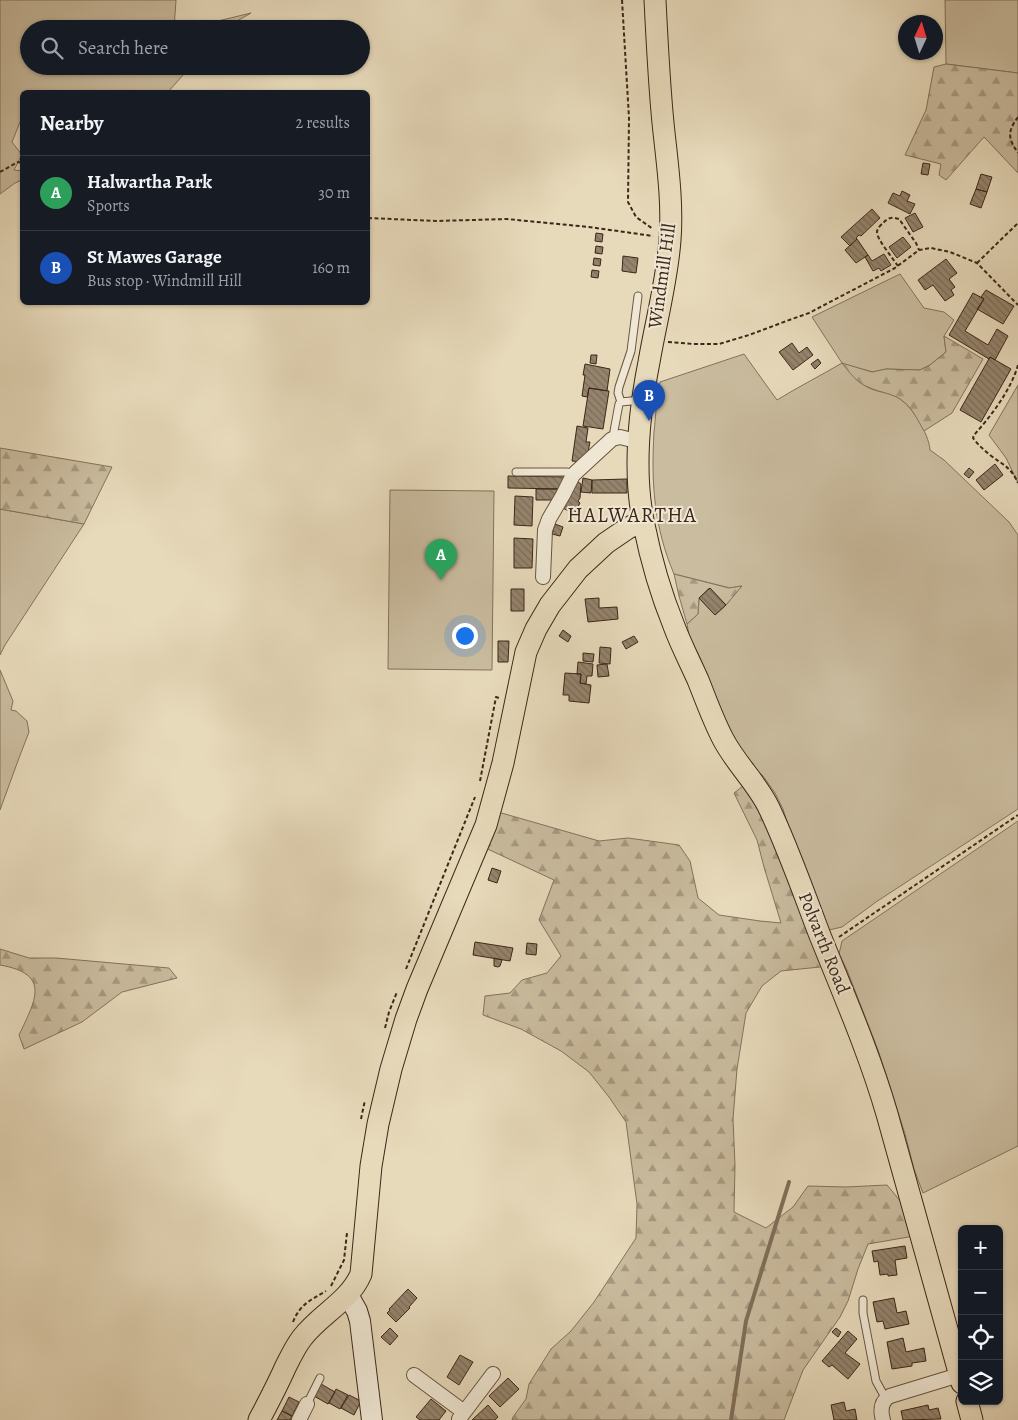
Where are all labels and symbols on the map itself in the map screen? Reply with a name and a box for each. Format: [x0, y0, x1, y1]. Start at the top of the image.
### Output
north arrow [898, 15, 943, 60]
street label: Windmill Hill [642, 221, 682, 331]
pin: B [633, 380, 665, 421]
district label: HALWARTHA [567, 501, 697, 529]
pin: A [425, 539, 457, 580]
your location [452, 623, 478, 649]
street label: Polvarth Road [792, 888, 857, 999]

